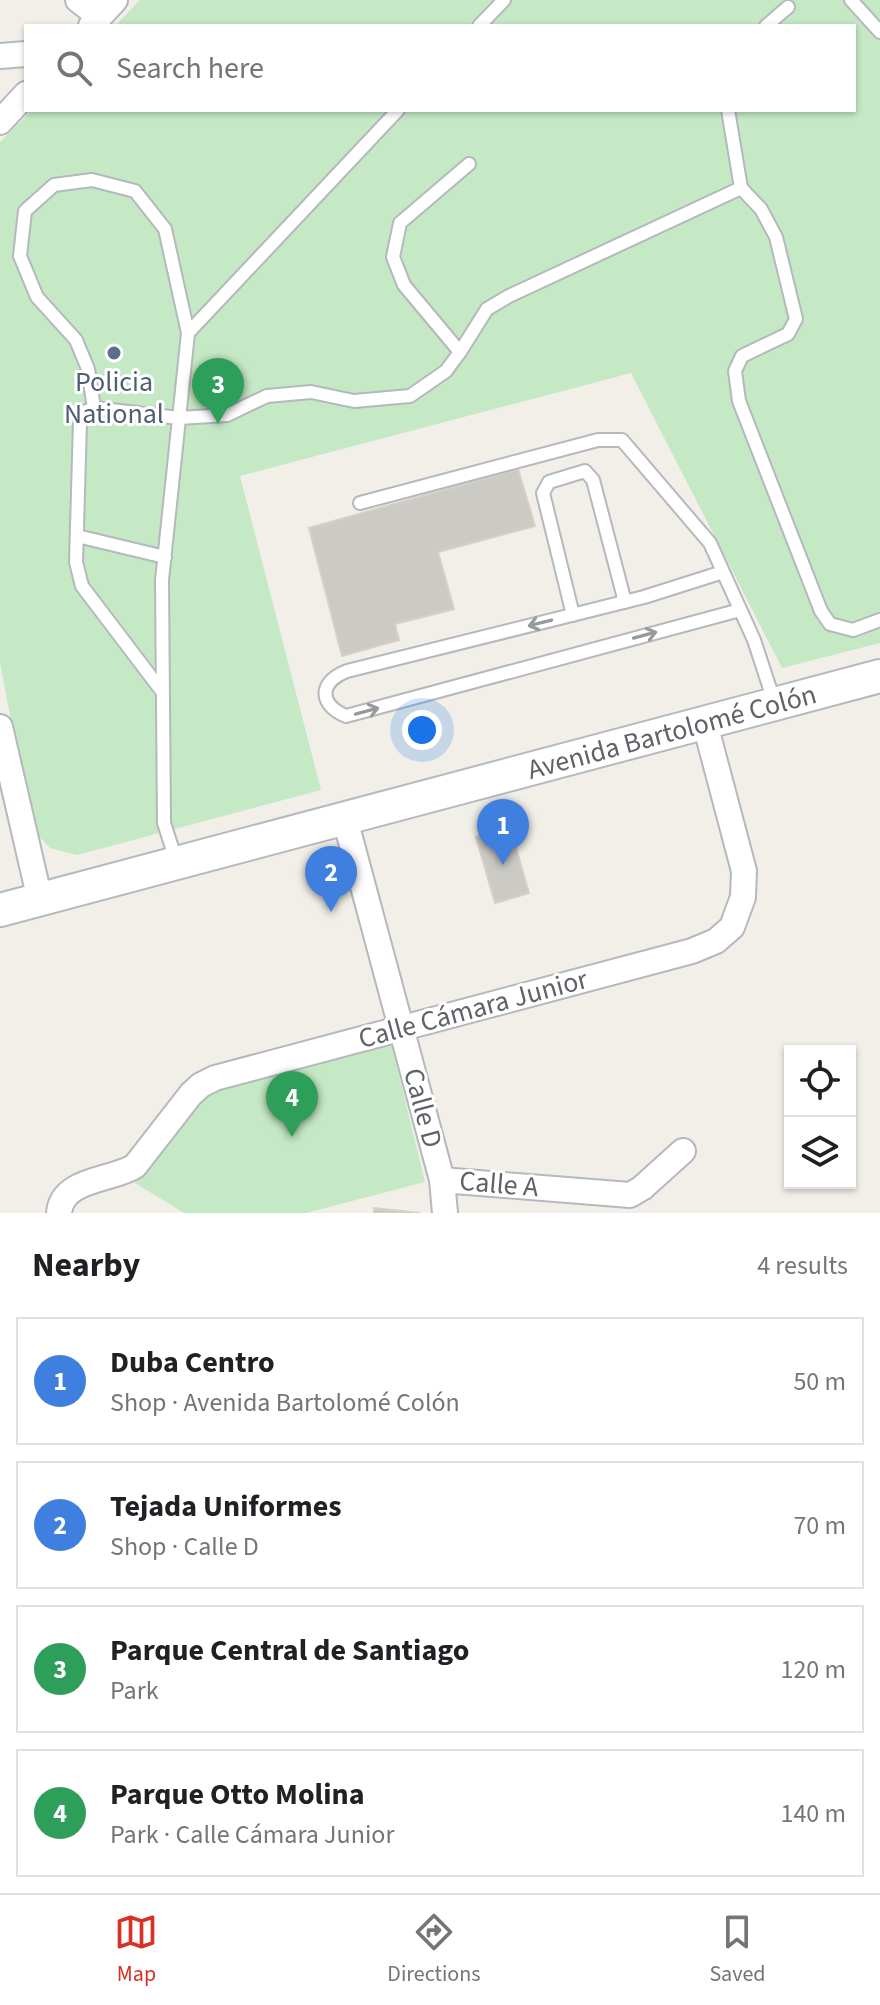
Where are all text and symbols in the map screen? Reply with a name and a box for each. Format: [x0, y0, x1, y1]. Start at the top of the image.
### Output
search box [24, 24, 856, 112]
icon: search [52, 46, 96, 90]
text: Search here [116, 47, 264, 90]
marker: Policia National [105, 344, 123, 362]
pin: 3 [192, 358, 244, 424]
place label: Policia National [64, 362, 164, 434]
one-way arrow [528, 616, 553, 631]
one-way arrow [631, 627, 657, 642]
street label: Avenida Bartolomé Colón [523, 674, 821, 790]
one-way arrow [353, 702, 379, 717]
your location [402, 710, 442, 750]
pin: 1 [477, 799, 529, 865]
pin: 2 [305, 846, 357, 912]
street label: Calle Cámara Junior [354, 959, 592, 1059]
map controls [784, 1045, 856, 1189]
button: locate [784, 1045, 856, 1117]
street label: Calle D [393, 1064, 453, 1152]
pin: 4 [266, 1071, 318, 1137]
button: layers [784, 1117, 856, 1189]
street label: Calle A [458, 1161, 541, 1207]
text: Nearby [32, 1241, 140, 1290]
text: 4 results [757, 1247, 848, 1284]
text: Duba Centro [110, 1341, 275, 1384]
text: 1 [53, 1363, 67, 1400]
text: 50 m [793, 1363, 846, 1400]
text: Shop · Avenida Bartolomé Colón [110, 1384, 460, 1421]
text: Tejada Uniformes [110, 1485, 342, 1528]
text: 2 [53, 1507, 67, 1544]
text: 70 m [793, 1507, 846, 1544]
text: Shop · Calle D [110, 1528, 259, 1565]
text: Parque Central de Santiago [110, 1629, 469, 1672]
text: 3 [53, 1651, 67, 1688]
text: 120 m [780, 1651, 846, 1688]
text: Park [110, 1672, 159, 1709]
text: Parque Otto Molina [110, 1773, 364, 1816]
text: 4 [53, 1795, 67, 1832]
text: 140 m [780, 1795, 846, 1832]
text: Park · Calle Cámara Junior [110, 1816, 394, 1853]
tab: Map [114, 1910, 158, 1990]
tab: Directions [387, 1910, 480, 1990]
tab: Saved [709, 1910, 766, 1990]

